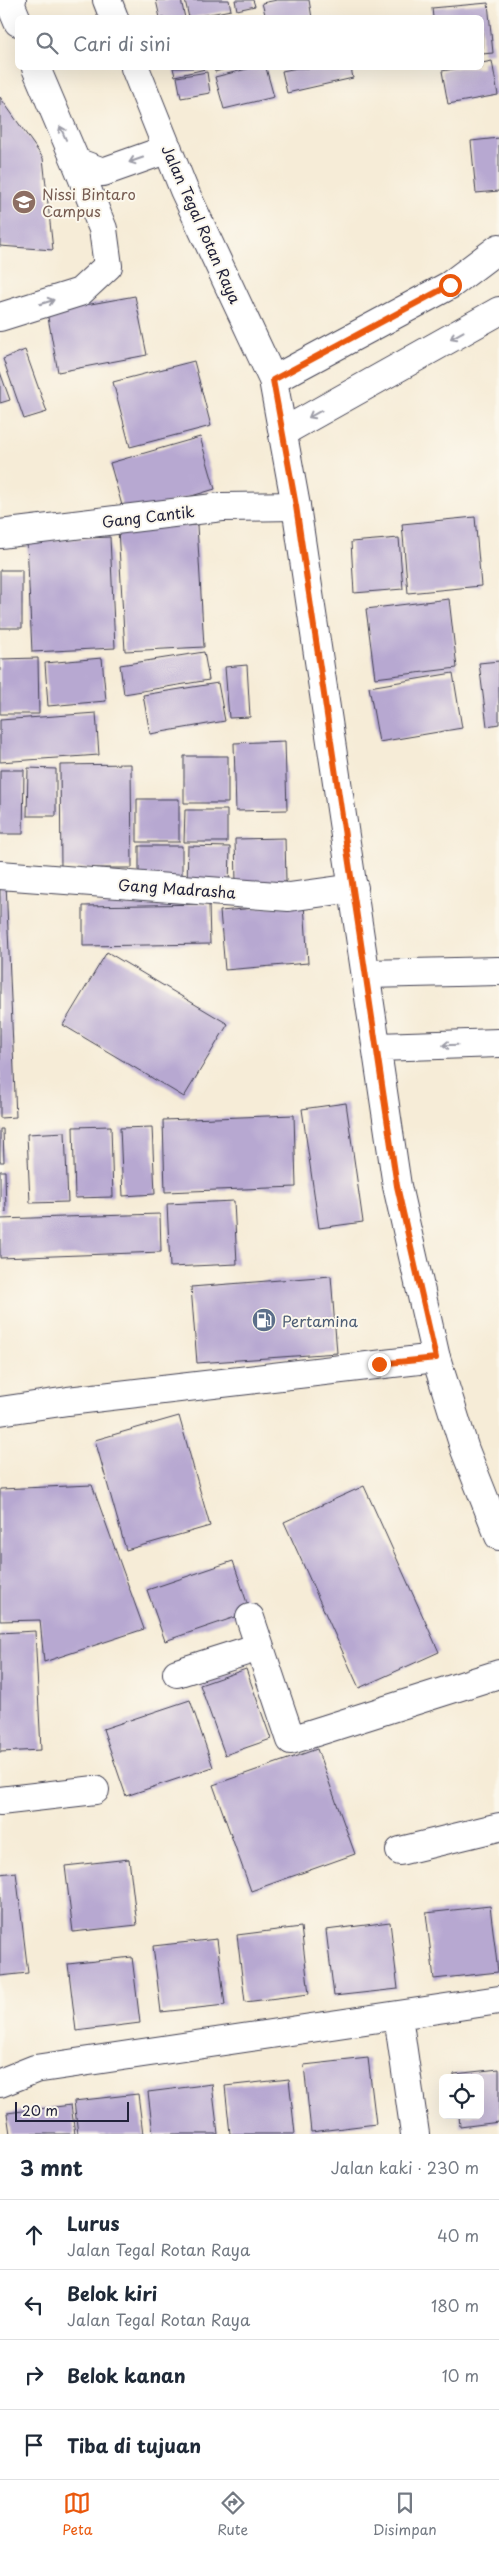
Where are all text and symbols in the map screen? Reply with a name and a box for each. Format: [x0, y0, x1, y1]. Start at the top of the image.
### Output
search box [15, 15, 484, 70]
icon: search [33, 29, 61, 57]
text: Cari di sini [73, 29, 171, 57]
one-way arrow [57, 126, 67, 141]
street label: Jalan Tegal Rotan Raya [157, 141, 248, 307]
one-way arrow [128, 156, 144, 165]
place label: Nissi Bintaro Campus [42, 182, 136, 222]
school or university icon: Nissi Bintaro Campus [11, 189, 37, 215]
route start [439, 274, 462, 297]
one-way arrow [38, 297, 54, 307]
one-way arrow [450, 330, 464, 340]
one-way arrow [308, 410, 323, 420]
street label: Gang Cantik [101, 499, 195, 533]
street label: Gang Madrasha [118, 872, 237, 904]
one-way arrow [443, 1040, 459, 1050]
fuel station icon: Pertamina [251, 1307, 277, 1333]
place label: Pertamina [282, 1309, 358, 1332]
route end [368, 1353, 391, 1376]
map controls [439, 2074, 484, 2119]
button: locate [439, 2074, 484, 2119]
scale bar [15, 2099, 129, 2122]
text: 20 m [22, 2100, 58, 2121]
text: 3 mnt [20, 2151, 83, 2183]
text: Jalan kaki · 230 m [331, 2155, 479, 2179]
text: Lurus [67, 2209, 120, 2237]
icon: ahead [20, 2221, 48, 2249]
text: 40 m [437, 2223, 479, 2247]
text: Jalan Tegal Rotan Raya [67, 2237, 250, 2261]
text: Belok kiri [67, 2279, 157, 2307]
icon: left [20, 2291, 48, 2319]
text: 180 m [431, 2293, 479, 2317]
text: Jalan Tegal Rotan Raya [67, 2307, 250, 2331]
icon: right [20, 2361, 48, 2389]
text: Belok kanan [67, 2361, 186, 2389]
text: 10 m [442, 2363, 479, 2387]
icon: arrive [20, 2431, 48, 2459]
text: Tiba di tujuan [67, 2431, 201, 2459]
tab: Peta [62, 2489, 92, 2540]
tab: Rute [217, 2489, 248, 2540]
tab: Disimpan [373, 2489, 437, 2540]

